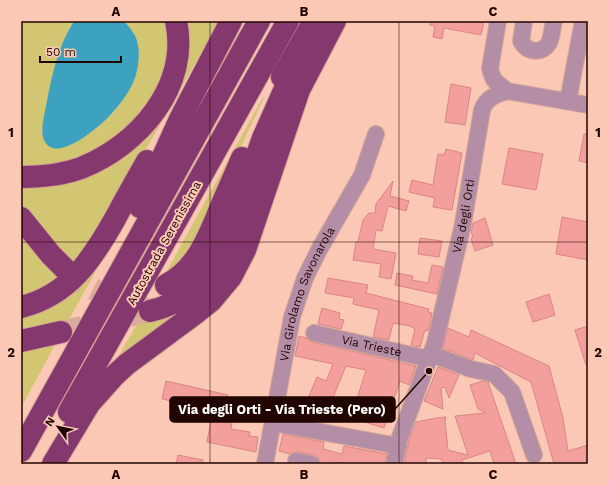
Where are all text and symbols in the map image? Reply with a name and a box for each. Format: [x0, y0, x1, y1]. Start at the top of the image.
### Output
text: A [112, 4, 121, 19]
text: B [300, 4, 309, 19]
text: C [489, 4, 498, 19]
scale bar [40, 38, 121, 64]
text: 50 m [46, 45, 76, 59]
text: 1 [8, 125, 14, 140]
text: 1 [595, 125, 601, 140]
street label: Autostrada Serenissima [124, 178, 204, 307]
street label: Via degli Orti [449, 178, 477, 255]
street label: Via Girolamo Savonarola [277, 224, 338, 362]
street label: Via Trieste [340, 332, 403, 360]
text: 2 [7, 345, 15, 360]
text: 2 [594, 345, 602, 360]
callout: Via degli Orti - Via Trieste (Pero) [170, 397, 395, 422]
text: Via degli Orti - Via Trieste (Pero) [178, 402, 386, 417]
north arrow [38, 407, 78, 447]
text: N [42, 415, 58, 429]
text: A [112, 467, 121, 482]
text: B [300, 467, 309, 482]
text: C [489, 467, 498, 482]

